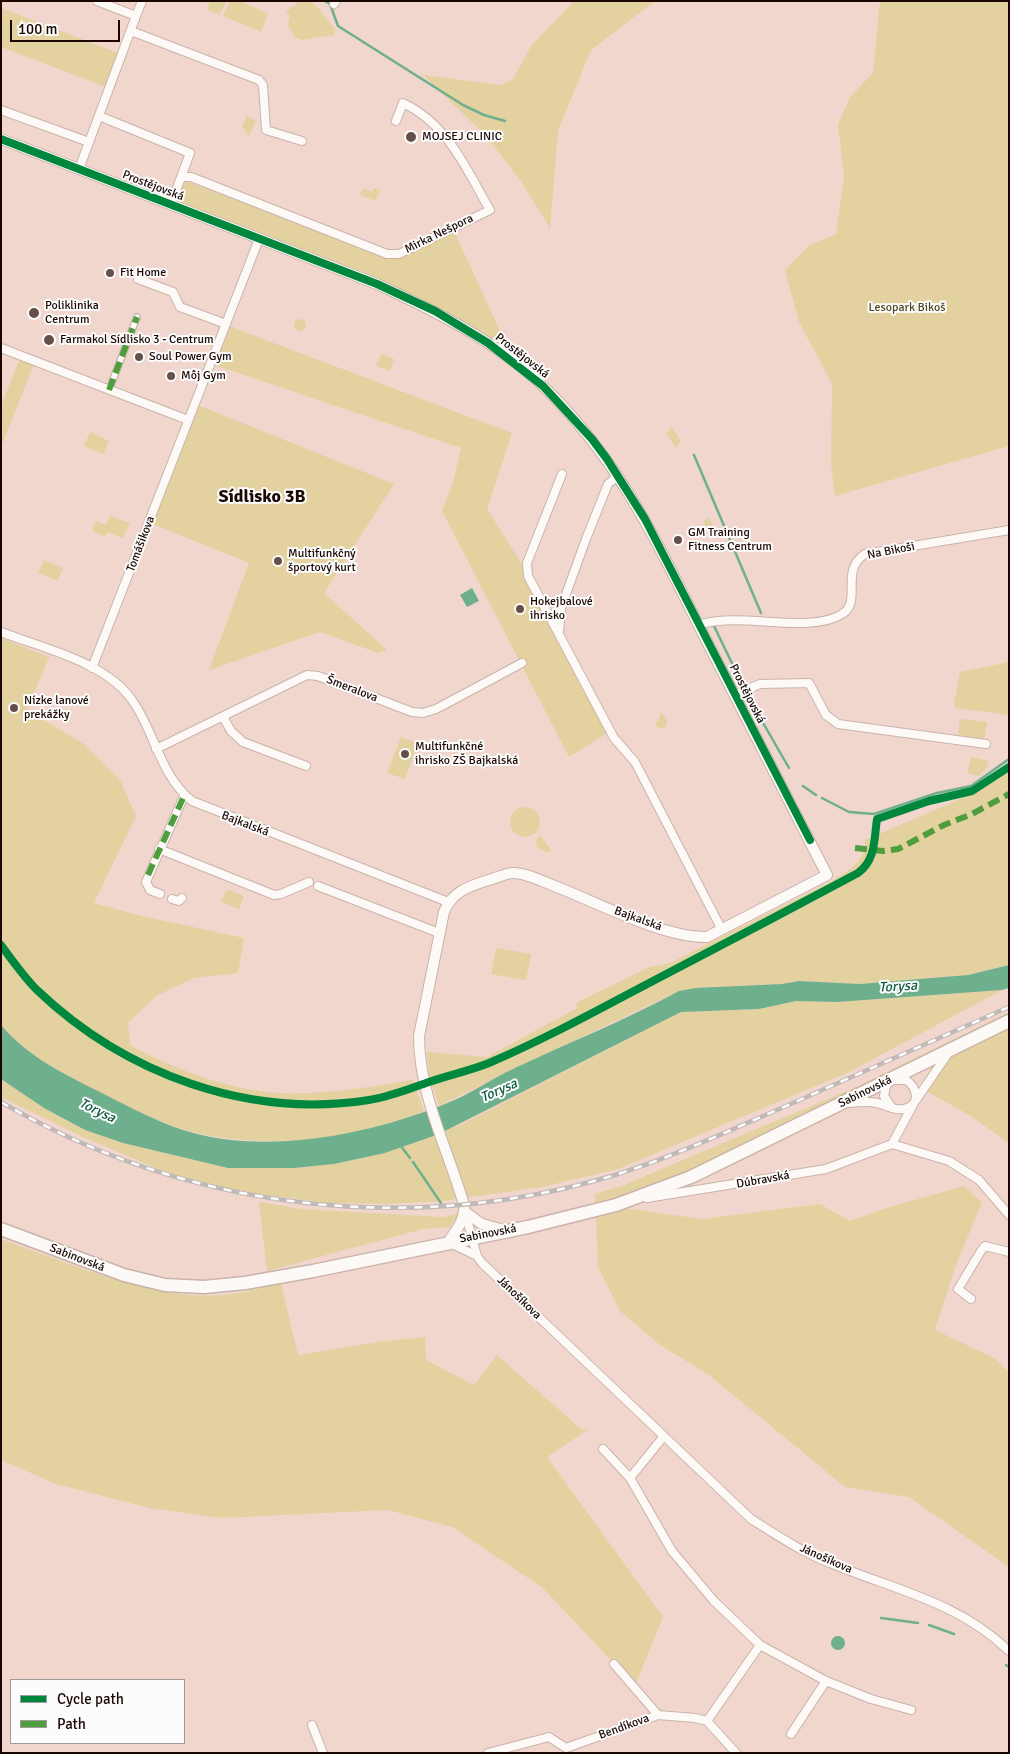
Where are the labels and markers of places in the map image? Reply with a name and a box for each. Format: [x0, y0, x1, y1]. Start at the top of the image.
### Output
marker: MOJSEJ CLINIC [404, 130, 418, 144]
place label: MOJSEJ CLINIC [422, 130, 502, 144]
place label: Fit Home [120, 266, 166, 280]
marker: Fit Home [104, 267, 116, 279]
place label: Poliklinika Centrum [45, 299, 99, 327]
marker: Poliklinika Centrum [27, 306, 41, 320]
marker: Farmakol Sídlisko 3 - Centrum [42, 333, 56, 347]
place label: Farmakol Sídlisko 3 - Centrum [60, 333, 214, 347]
place label: Soul Power Gym [149, 350, 232, 364]
marker: Soul Power Gym [133, 351, 145, 363]
place label: Môj Gym [181, 369, 226, 383]
marker: Môj Gym [165, 370, 177, 382]
place label: GM Training Fitness Centrum [688, 526, 772, 554]
marker: GM Training Fitness Centrum [672, 534, 684, 546]
place label: Multifunkčný športový kurt [288, 547, 356, 575]
marker: Multifunkčný športový kurt [272, 555, 284, 567]
place label: Hokejbalové ihrisko [530, 595, 593, 623]
marker: Hokejbalové ihrisko [514, 603, 526, 615]
place label: Nízke lanové prekážky [24, 694, 89, 722]
marker: Nízke lanové prekážky [8, 702, 20, 714]
place label: Multifunkčné ihrisko ZŠ Bajkalská [415, 740, 518, 768]
marker: Multifunkčné ihrisko ZŠ Bajkalská [399, 748, 411, 760]

